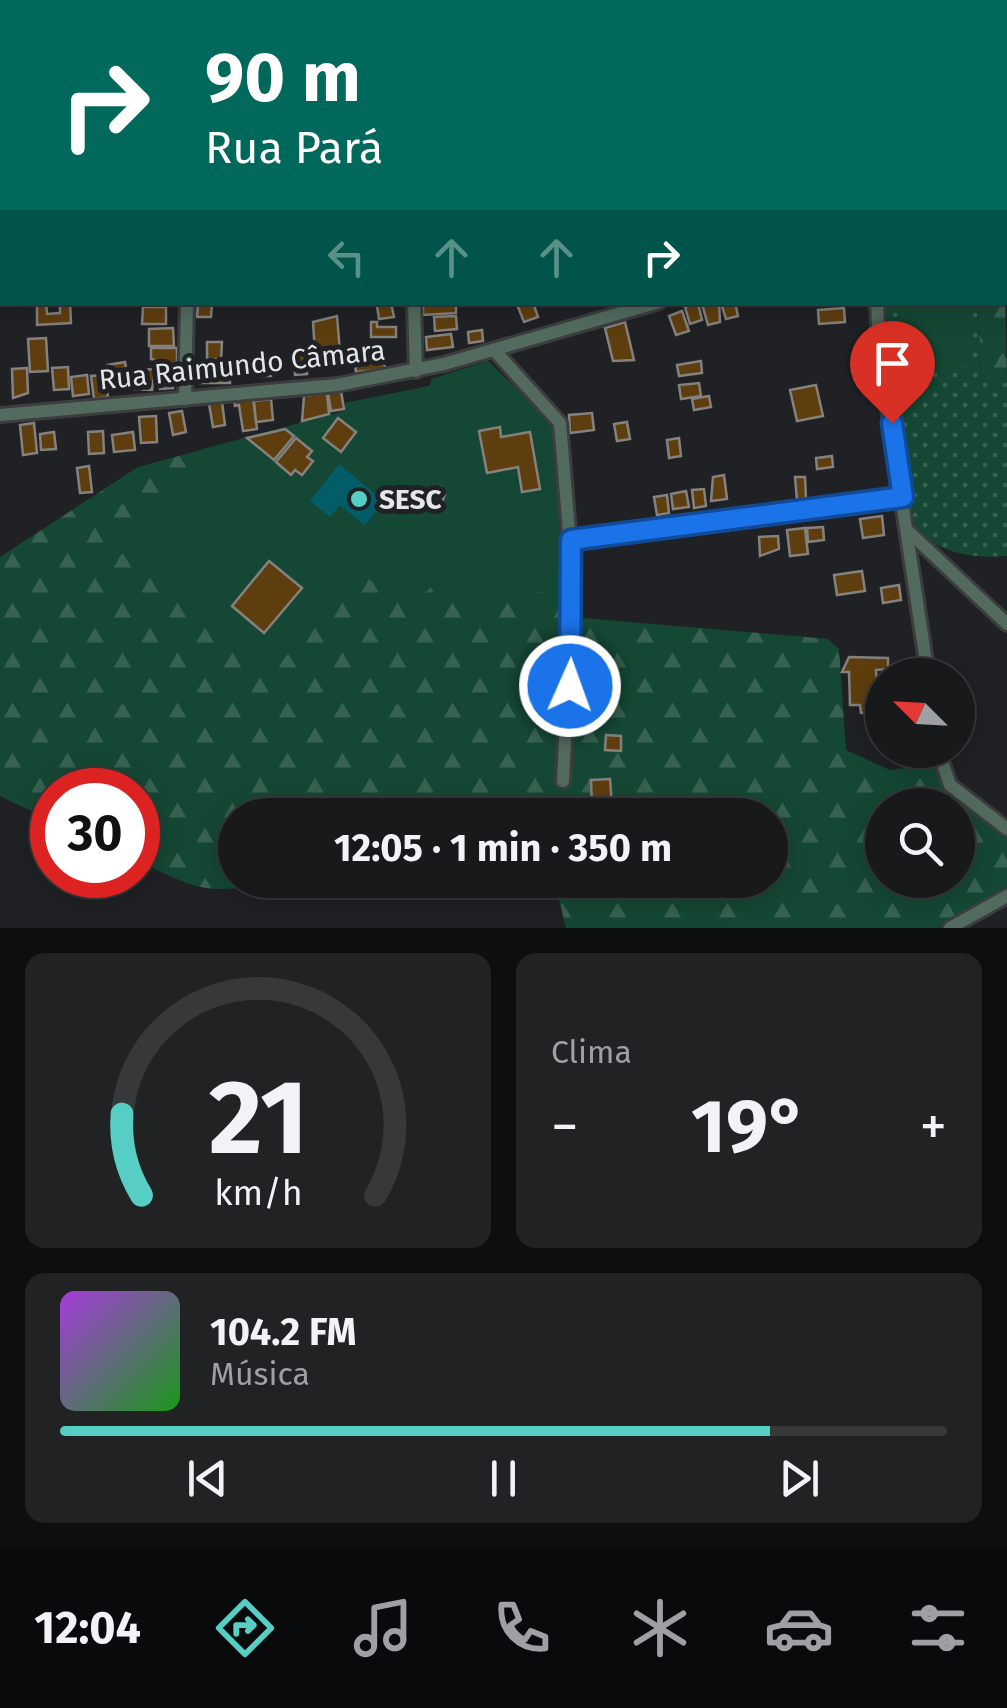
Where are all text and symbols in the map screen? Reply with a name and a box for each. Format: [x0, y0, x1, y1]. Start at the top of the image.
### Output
text: 90 m [205, 36, 361, 120]
icon: right [40, 40, 170, 170]
text: Rua Pará [205, 121, 383, 175]
icon: left [319, 230, 374, 285]
icon: ahead [424, 230, 479, 285]
icon: ahead [529, 230, 584, 285]
icon: right [634, 230, 689, 285]
pin [850, 321, 935, 424]
street label: Rua Raimundo Câmara [97, 334, 387, 396]
icon: arrive [865, 336, 920, 391]
place label: SESC [379, 483, 442, 516]
marker: SESC [348, 488, 370, 510]
position arrow [518, 634, 622, 738]
north arrow [865, 658, 975, 768]
map controls [865, 658, 975, 898]
speed limit sign: 30 [30, 768, 160, 898]
button: search [865, 788, 975, 898]
text: 12:05 · 1 min · 350 m [334, 825, 672, 871]
text: Clima [551, 1033, 632, 1071]
text: 21 [208, 1056, 308, 1181]
text: 19° [691, 1082, 807, 1172]
text: − [551, 1094, 579, 1160]
text: + [920, 1094, 947, 1160]
text: km/h [214, 1172, 302, 1214]
text: 104.2 FM [210, 1309, 357, 1355]
text: Música [210, 1355, 310, 1393]
icon: previous [180, 1451, 235, 1506]
icon: pause [476, 1451, 531, 1506]
icon: next [772, 1451, 827, 1506]
icon: directions [210, 1593, 280, 1663]
icon: music [348, 1593, 418, 1663]
icon: phone [487, 1593, 557, 1663]
icon: climate [625, 1593, 695, 1663]
icon: car [764, 1593, 834, 1663]
icon: filters [903, 1593, 973, 1663]
text: 12:04 [34, 1601, 141, 1655]

